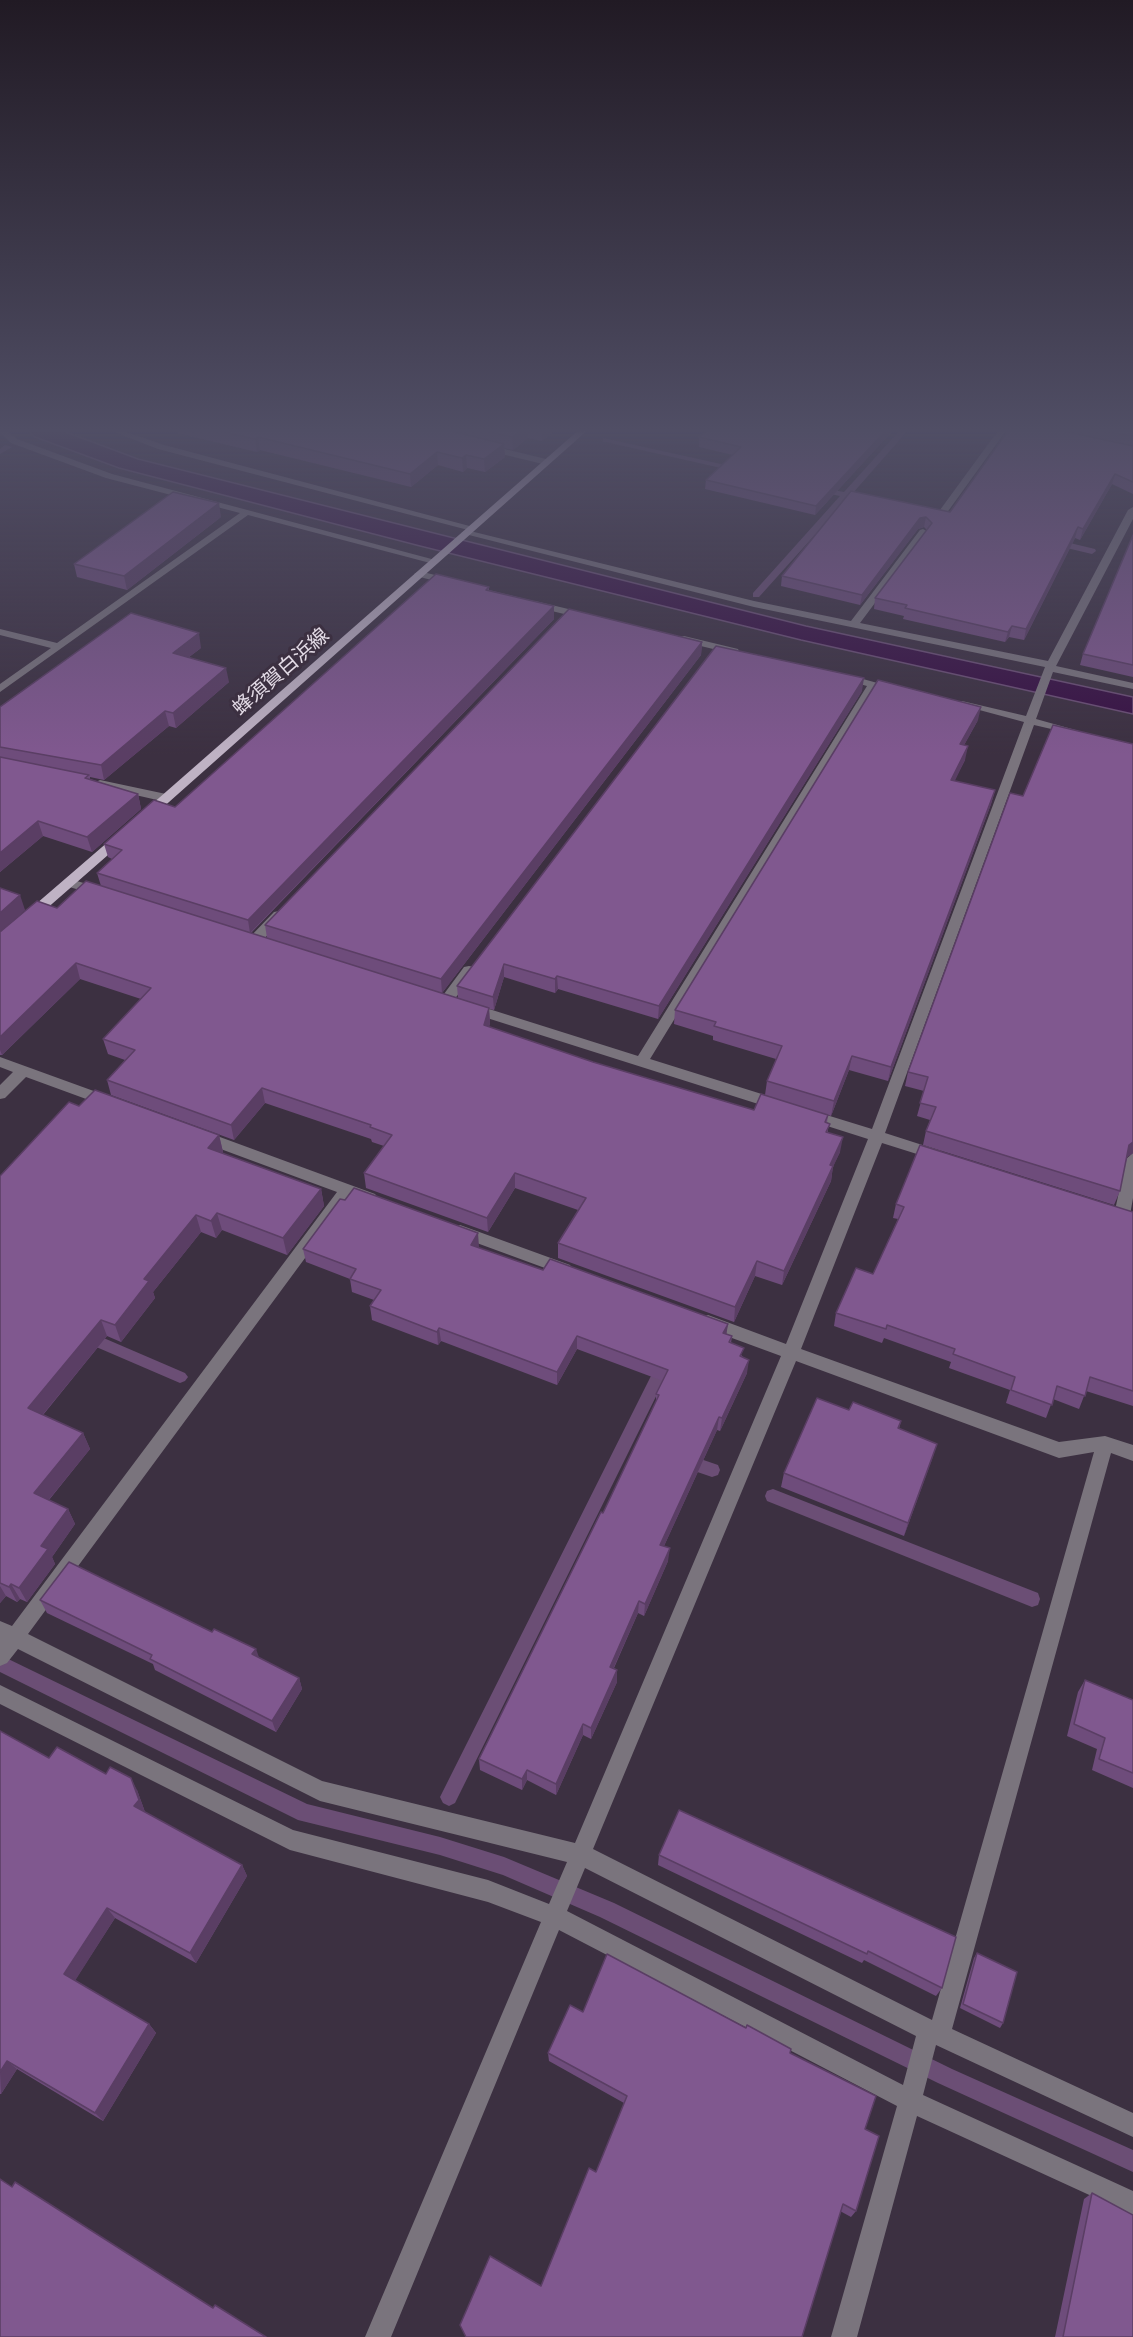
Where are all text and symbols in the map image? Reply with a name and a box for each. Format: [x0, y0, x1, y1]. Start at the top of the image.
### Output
street label: 蜂須賀白浜線 [228, 624, 334, 720]

